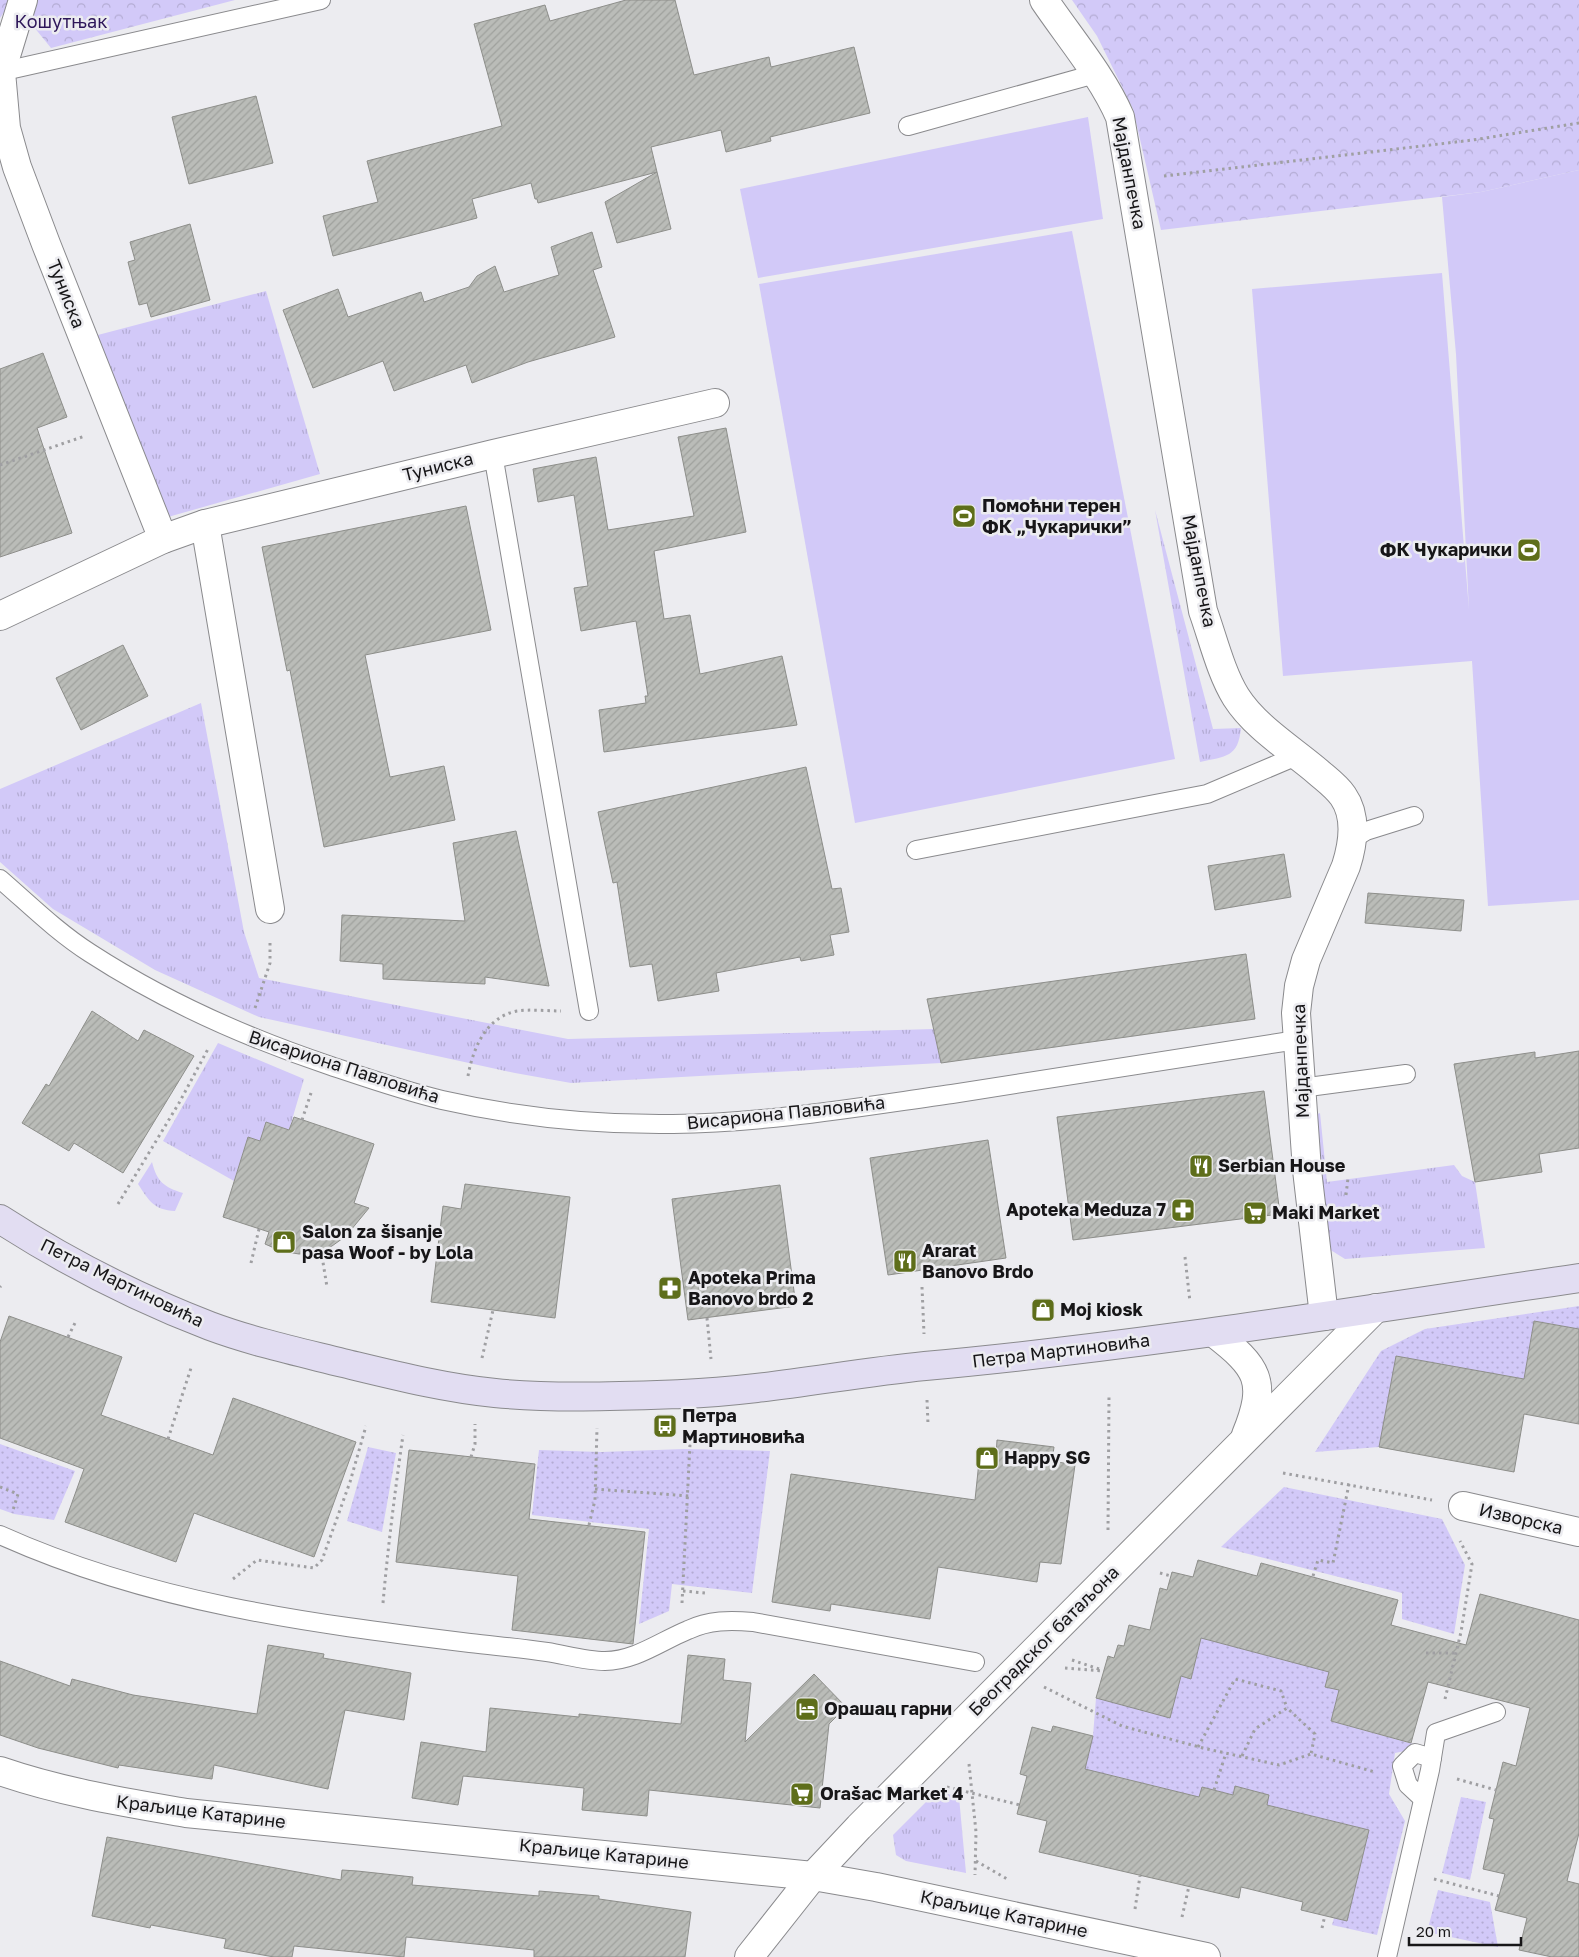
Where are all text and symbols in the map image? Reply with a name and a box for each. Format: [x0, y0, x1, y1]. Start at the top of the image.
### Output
park label: Кошутњак [14, 10, 108, 32]
street label: Мајданпечка [1108, 115, 1152, 231]
street label: Туниска [43, 256, 91, 331]
street label: Туниска [400, 447, 475, 485]
place label: Помоћни терен ФК „Чукарички” [982, 494, 1132, 537]
sports icon: Помоћни терен ФК „Чукарички” [951, 503, 977, 529]
street label: Мајданпечка [1178, 513, 1222, 629]
sports icon: ФК Чукарички [1516, 537, 1542, 563]
place label: ФК Чукарички [1380, 538, 1512, 560]
street label: Мајданпечка [1287, 1004, 1313, 1119]
street label: Висариона Павловића [246, 1025, 442, 1107]
street label: Висариона Павловића [686, 1091, 886, 1133]
restaurant icon: Serbian House [1188, 1153, 1214, 1179]
place label: Serbian House [1218, 1154, 1346, 1176]
pharmacy icon: Apoteka Meduza 7 [1170, 1197, 1196, 1223]
place label: Apoteka Meduza 7 [1006, 1198, 1166, 1220]
supermarket icon: Maki Market [1242, 1200, 1268, 1226]
place label: Maki Market [1272, 1201, 1380, 1223]
place label: Salon za šisanje pasa Woof - by Lola [302, 1220, 473, 1263]
shop icon: Salon za šisanje pasa Woof - by Lola [271, 1229, 297, 1255]
street label: Петра Мартиновића [37, 1233, 208, 1331]
place label: Ararat Banovo Brdo [922, 1239, 1034, 1282]
restaurant icon: Ararat Banovo Brdo [892, 1248, 918, 1274]
place label: Apoteka Prima Banovo brdo 2 [688, 1266, 816, 1309]
pharmacy icon: Apoteka Prima Banovo brdo 2 [657, 1275, 683, 1301]
shop icon: Moj kiosk [1030, 1297, 1056, 1323]
place label: Moj kiosk [1060, 1298, 1144, 1320]
street label: Петра Мартиновића [971, 1328, 1151, 1372]
place label: Петра Мартиновића [682, 1404, 805, 1447]
bus stop icon: Петра Мартиновића [652, 1413, 678, 1439]
shop icon: Happy SG [974, 1445, 1000, 1471]
place label: Happy SG [1004, 1446, 1091, 1468]
street label: Изворска [1477, 1498, 1565, 1538]
street label: Београдског батаљона [964, 1561, 1123, 1720]
hotel icon: Орашац гарни [794, 1696, 820, 1722]
place label: Орашац гарни [824, 1697, 952, 1719]
supermarket icon: Orašac Market 4 [789, 1781, 815, 1807]
place label: Orašac Market 4 [820, 1782, 963, 1804]
street label: Краљице Катарине [115, 1790, 287, 1832]
street label: Краљице Катарине [518, 1833, 690, 1873]
street label: Краљице Катарине [919, 1885, 1090, 1942]
scale bar [1409, 1914, 1522, 1946]
text: 20 m [1416, 1922, 1451, 1940]

